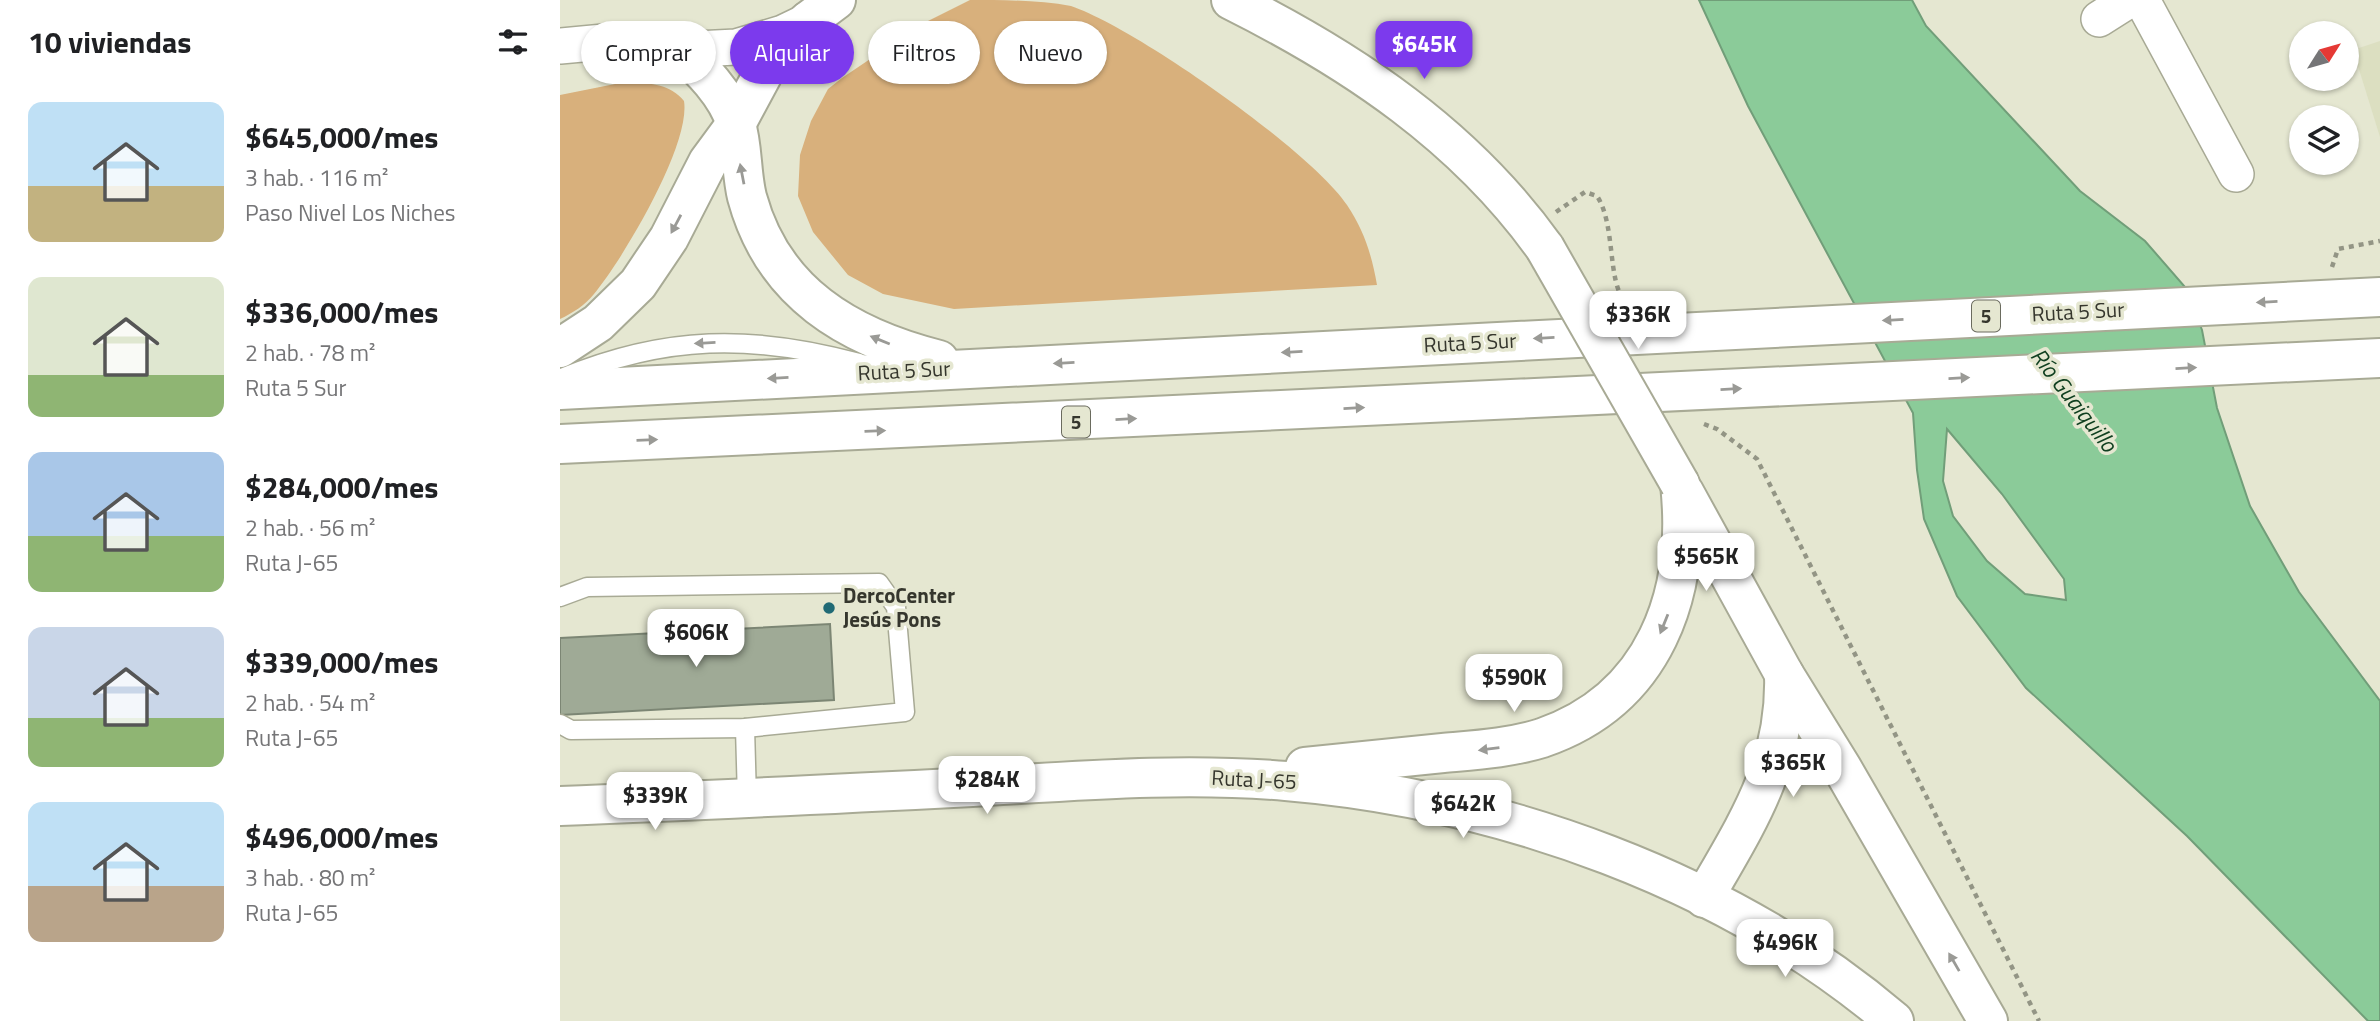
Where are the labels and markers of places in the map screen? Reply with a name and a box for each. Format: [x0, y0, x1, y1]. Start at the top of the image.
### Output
pin: $645K [1375, 22, 1473, 81]
pin: $336K [1589, 292, 1687, 351]
pin: $565K [1657, 534, 1755, 593]
place label: DercoCenter Jesús Pons [843, 579, 955, 635]
marker: DercoCenter Jesús Pons [821, 600, 837, 616]
pin: $606K [647, 610, 745, 669]
pin: $590K [1465, 654, 1563, 714]
pin: $365K [1744, 740, 1842, 799]
pin: $284K [938, 756, 1036, 816]
pin: $339K [606, 772, 704, 832]
pin: $642K [1414, 780, 1512, 840]
pin: $496K [1736, 920, 1834, 979]

